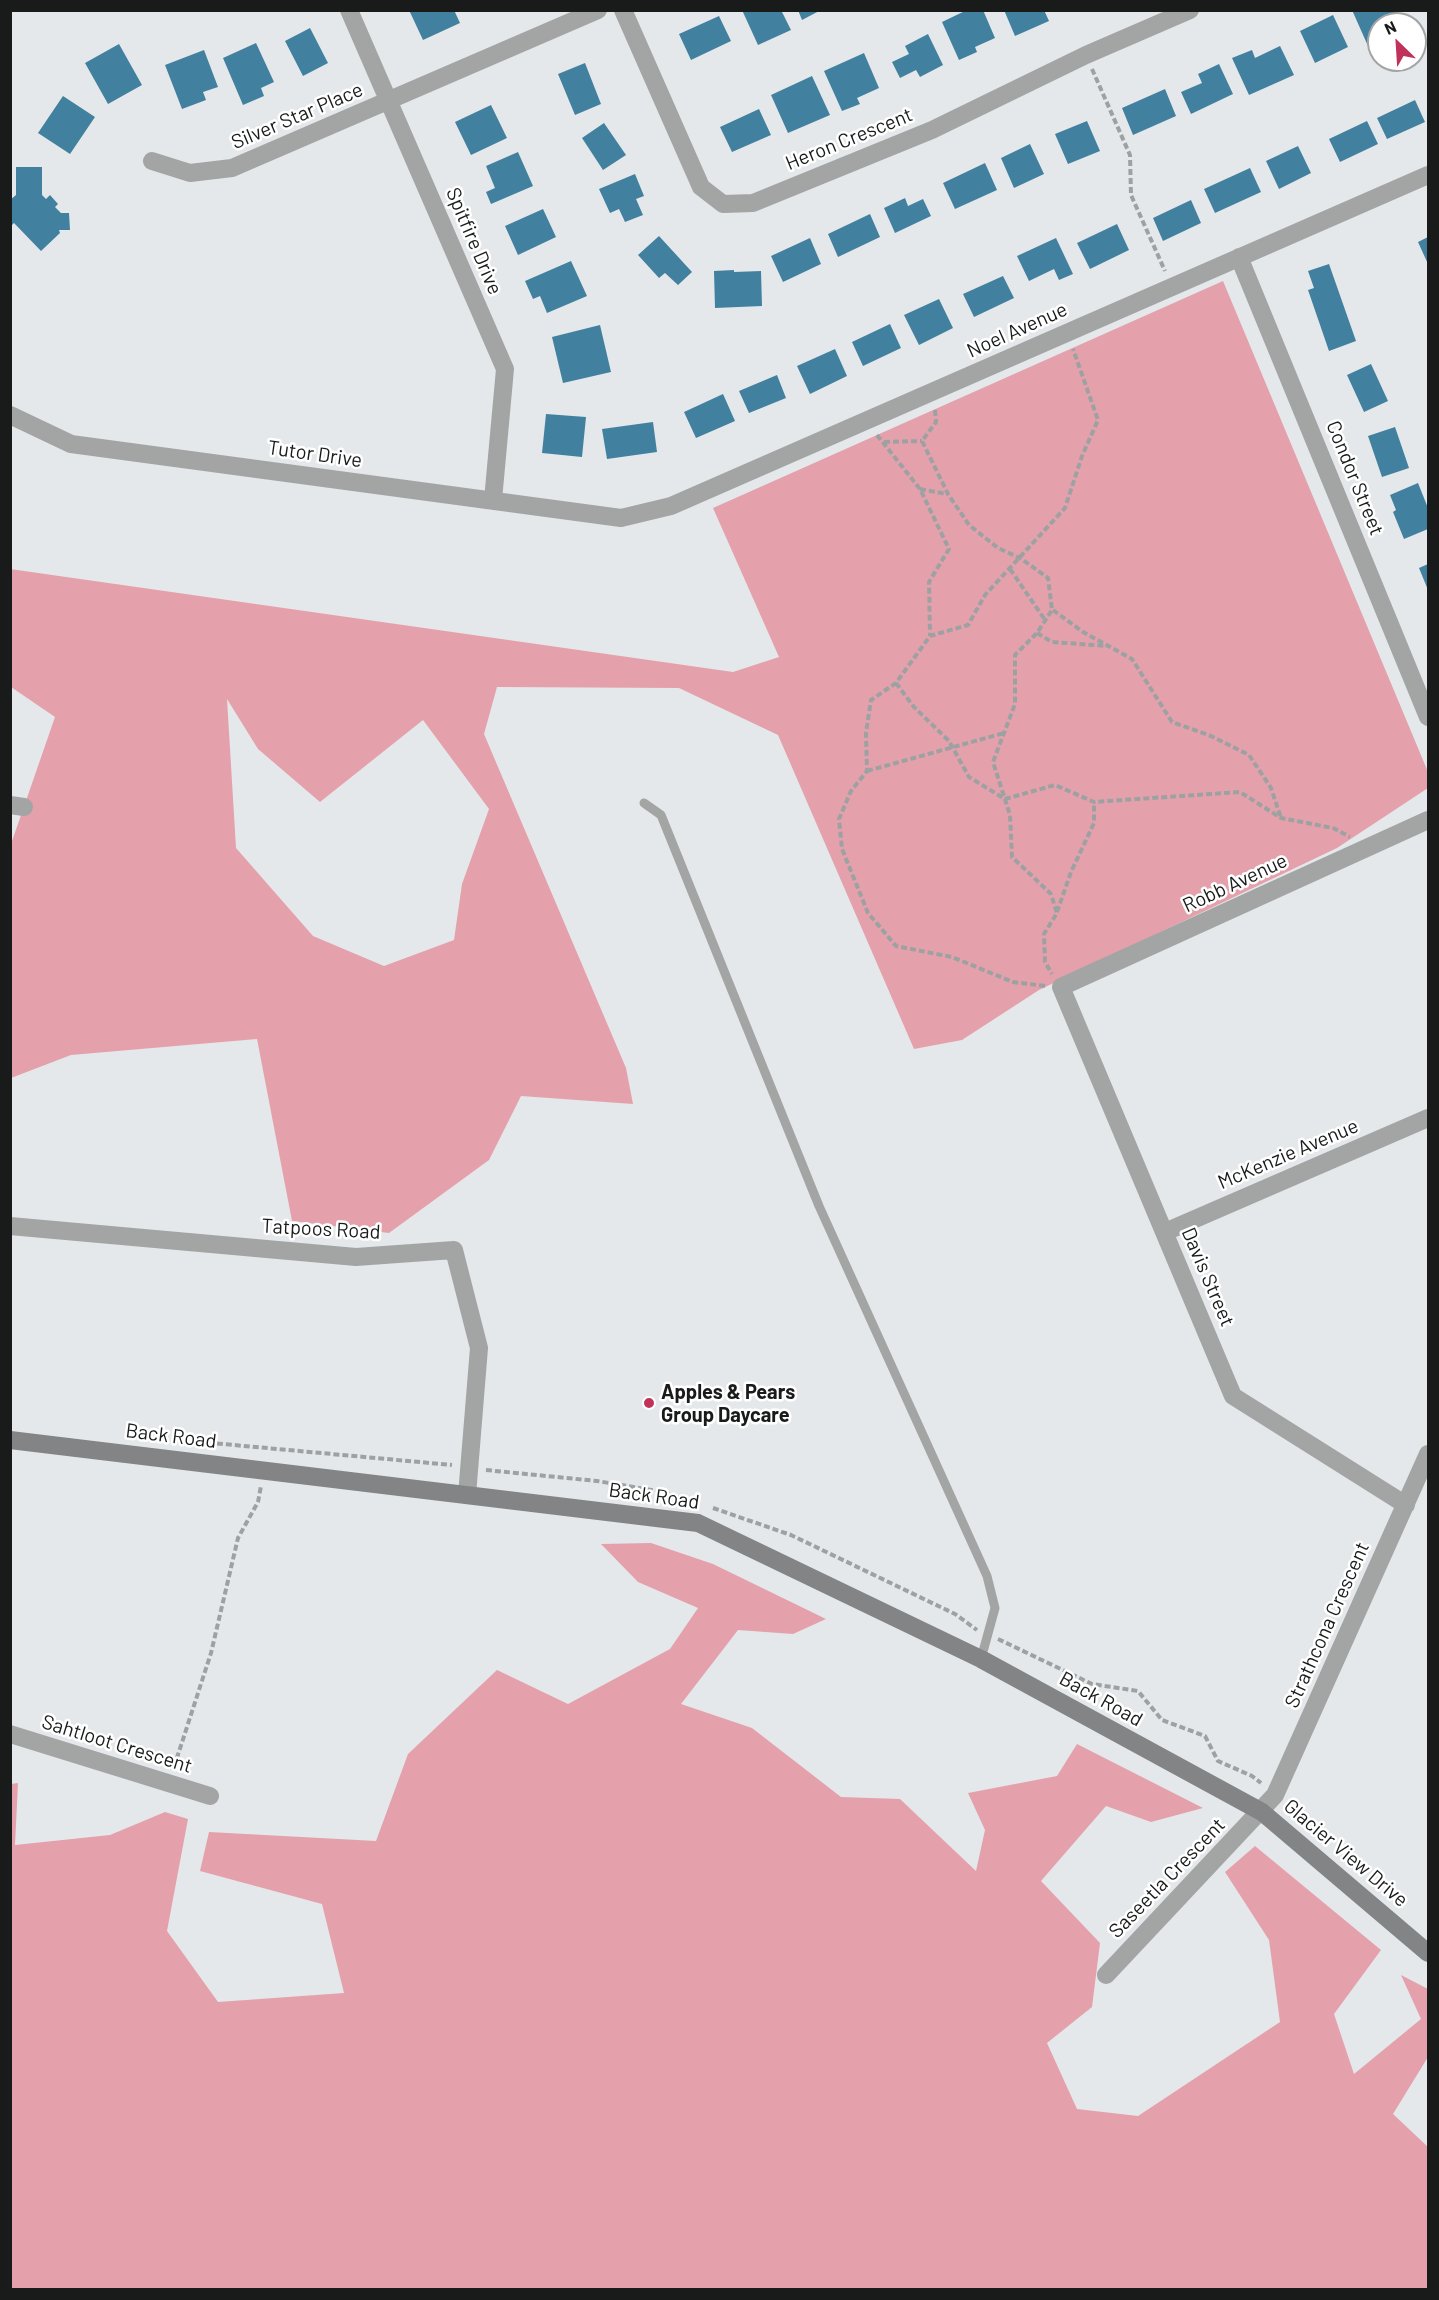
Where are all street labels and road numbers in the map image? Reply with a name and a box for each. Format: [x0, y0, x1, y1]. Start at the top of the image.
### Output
street label: Silver Star Place [228, 77, 366, 155]
street label: Heron Crescent [782, 103, 916, 175]
street label: Spitfire Drive [441, 184, 507, 298]
street label: Noel Avenue [963, 297, 1071, 363]
street label: Condor Street [1321, 417, 1389, 539]
street label: Tutor Drive [266, 436, 364, 472]
street label: Robb Avenue [1179, 848, 1291, 918]
street label: McKenzie Avenue [1214, 1114, 1362, 1194]
street label: Tatpoos Road [261, 1214, 381, 1244]
street label: Davis Street [1176, 1224, 1240, 1330]
street label: Back Road [124, 1419, 218, 1453]
street label: Back Road [607, 1478, 701, 1514]
street label: Strathcona Crescent [1280, 1538, 1374, 1712]
street label: Back Road [1055, 1666, 1147, 1732]
street label: Sahtloot Crescent [39, 1710, 195, 1778]
street label: Glacier View Drive [1279, 1794, 1413, 1912]
street label: Saseetla Crescent [1104, 1813, 1230, 1943]

